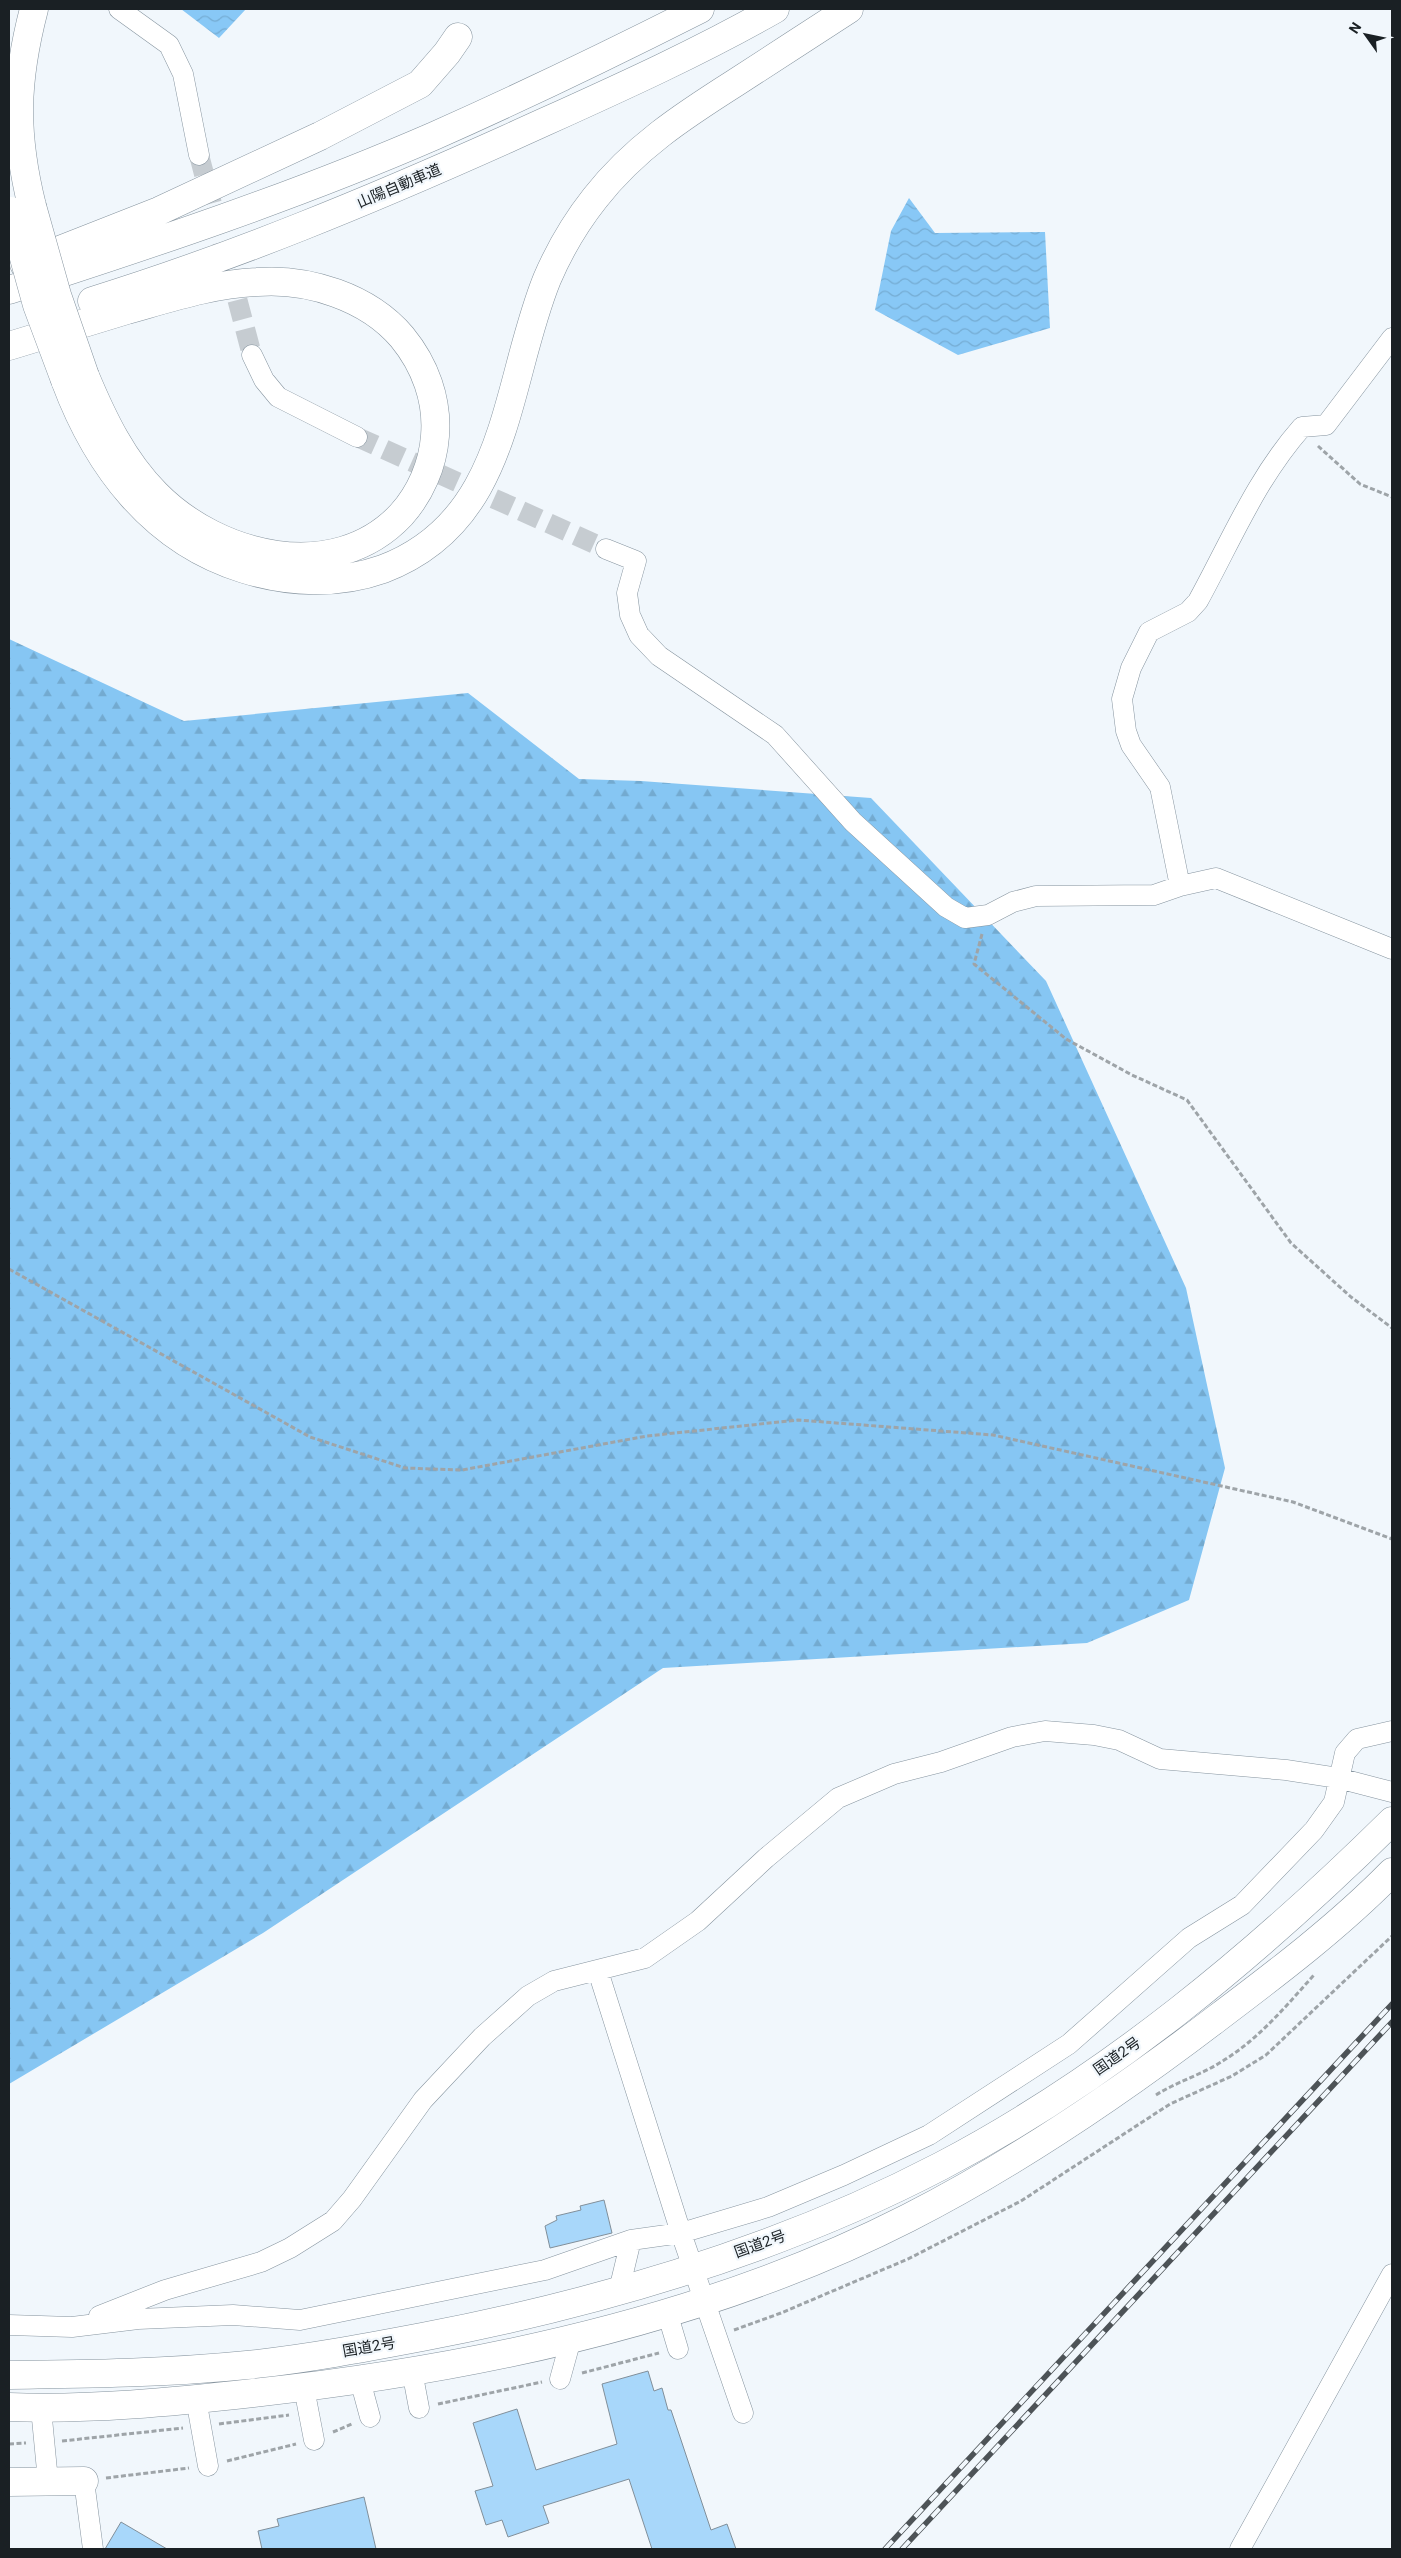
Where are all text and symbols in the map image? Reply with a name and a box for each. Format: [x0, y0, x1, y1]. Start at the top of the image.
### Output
north arrow [1341, 10, 1391, 60]
text: N [1346, 19, 1365, 36]
street label: 山陽自動車道 [354, 160, 444, 212]
street label: 国道2号 [1090, 2033, 1144, 2079]
street label: 国道2号 [732, 2226, 788, 2262]
street label: 国道2号 [341, 2333, 397, 2361]

